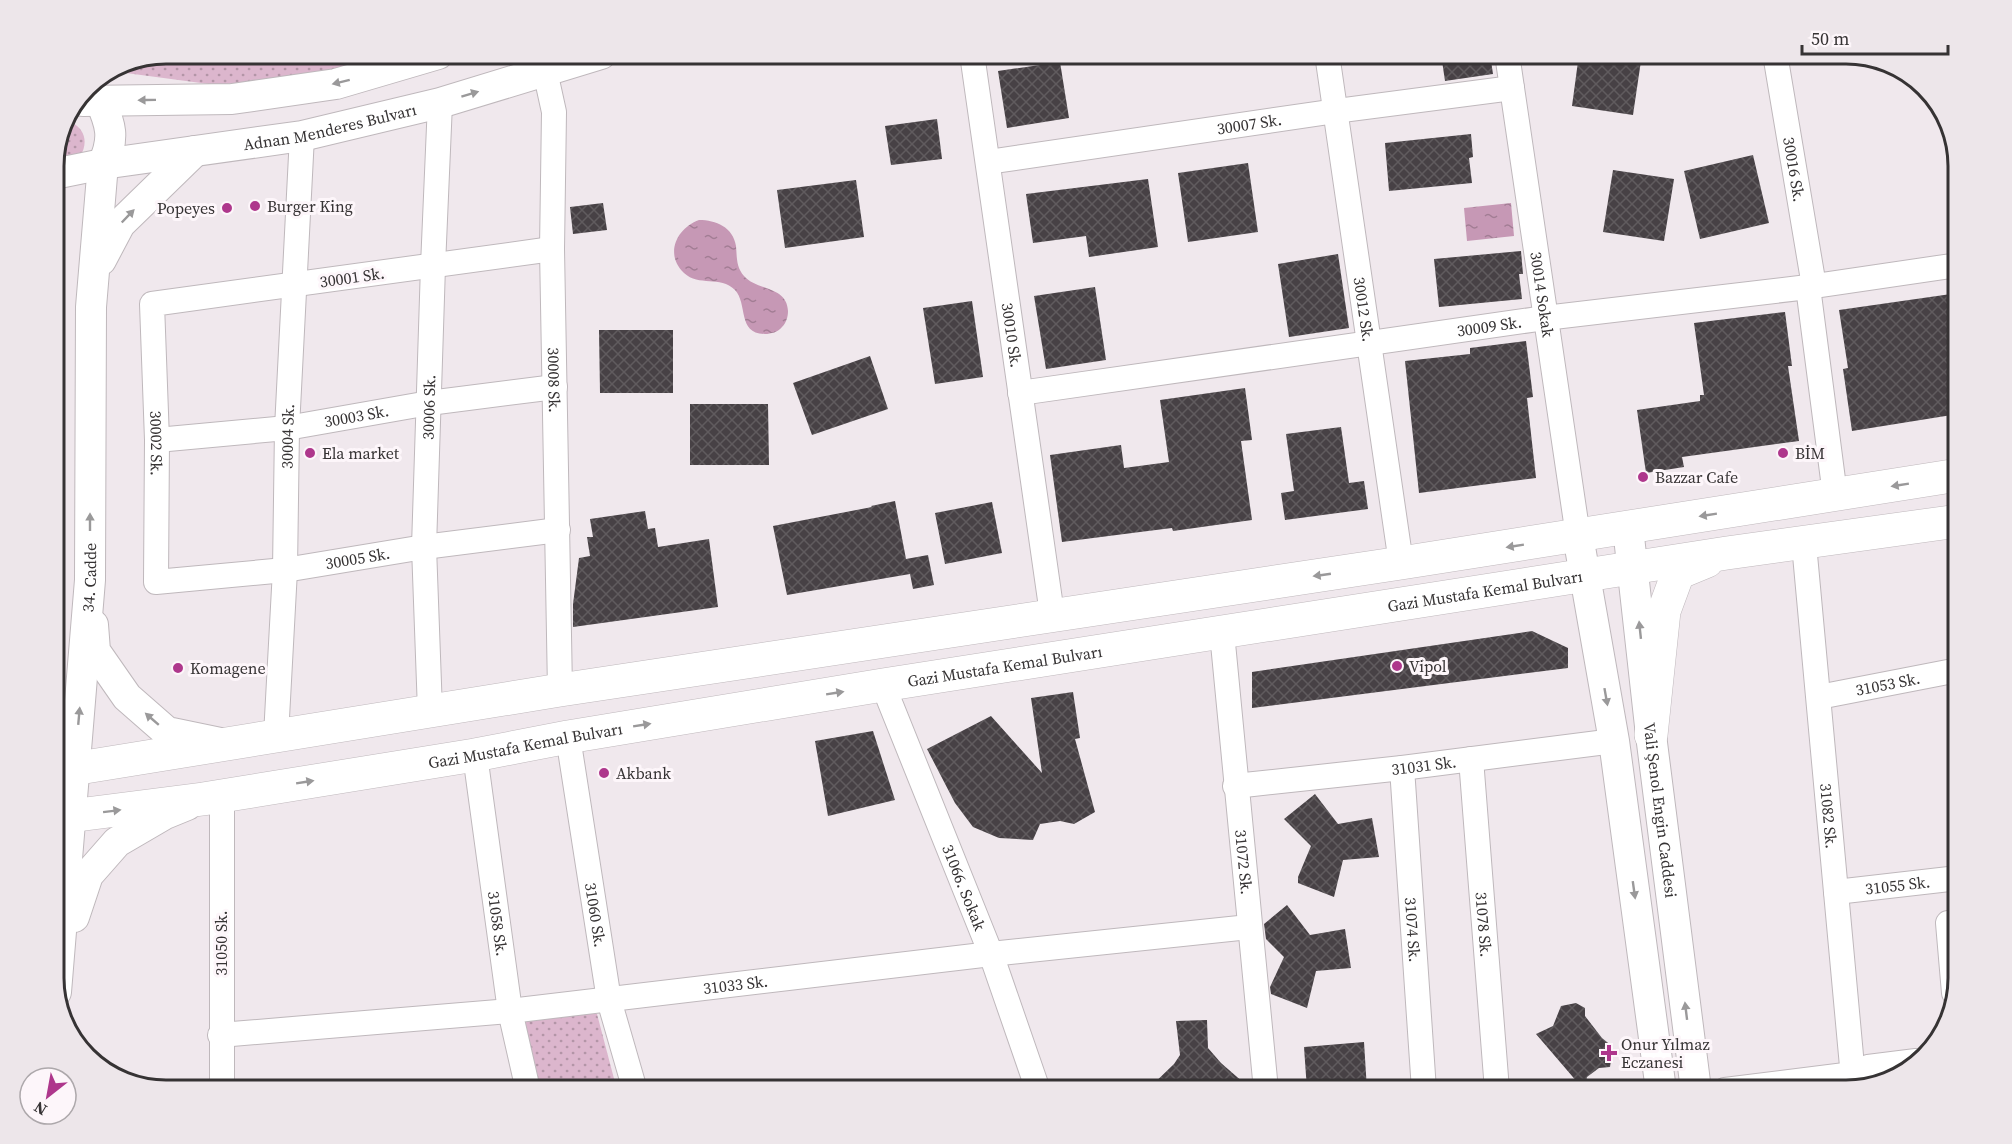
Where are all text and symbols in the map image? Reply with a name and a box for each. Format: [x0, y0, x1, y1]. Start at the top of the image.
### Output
scale bar [1802, 18, 1948, 56]
text: 50 m [1811, 26, 1849, 51]
one-way arrow [332, 77, 350, 87]
one-way arrow [461, 89, 479, 98]
one-way arrow [138, 95, 157, 104]
street label: Adnan Menderes Bulvarı [242, 98, 419, 155]
street label: 30007 Sk. [1215, 108, 1283, 139]
street label: 30016 Sk. [1778, 135, 1811, 203]
place label: Burger King [267, 195, 353, 217]
place label: Popeyes [157, 197, 215, 219]
marker: Burger King [248, 199, 262, 213]
marker: Popeyes [220, 201, 234, 215]
one-way arrow [121, 208, 135, 223]
street label: 30014 Sokak [1525, 250, 1560, 339]
street label: 30001 Sk. [318, 262, 386, 292]
street label: 30012 Sk. [1349, 275, 1380, 343]
street label: 30010 Sk. [997, 301, 1028, 369]
street label: 30009 Sk. [1455, 310, 1523, 341]
street label: 30008 Sk. [543, 347, 566, 413]
street label: 30006 Sk. [416, 374, 441, 440]
street label: 30003 Sk. [322, 399, 391, 432]
street label: 30004 Sk. [275, 403, 299, 469]
street label: 30002 Sk. [145, 410, 168, 476]
place label: Ela market [322, 442, 400, 464]
place label: BİM [1795, 442, 1825, 464]
marker: Ela market [303, 446, 317, 460]
marker: BİM [1776, 446, 1790, 460]
place label: Bazzar Cafe [1655, 466, 1738, 488]
marker: Bazzar Cafe [1636, 470, 1650, 484]
one-way arrow [1890, 480, 1909, 489]
one-way arrow [1698, 511, 1717, 520]
one-way arrow [85, 512, 95, 531]
one-way arrow [1505, 541, 1524, 550]
street label: 30005 Sk. [324, 542, 392, 574]
street label: 34. Cadde [76, 543, 101, 613]
street label: Gazi Mustafa Kemal Bulvarı [1386, 565, 1584, 617]
one-way arrow [1313, 570, 1332, 579]
one-way arrow [1635, 620, 1644, 639]
street label: Gazi Mustafa Kemal Bulvarı [906, 640, 1104, 692]
place label: Vipol [1409, 655, 1447, 677]
place label: Komagene [190, 657, 266, 679]
marker: Vipol [1390, 659, 1404, 673]
marker: Komagene [171, 661, 185, 675]
street label: 31053 Sk. [1853, 667, 1922, 701]
one-way arrow [825, 688, 844, 697]
one-way arrow [1602, 688, 1611, 707]
one-way arrow [74, 707, 83, 726]
one-way arrow [145, 712, 160, 726]
street label: Gazi Mustafa Kemal Bulvarı [427, 717, 624, 773]
one-way arrow [633, 720, 652, 729]
street label: Vali Şenol Engin Caddesi [1639, 721, 1683, 899]
street label: 31031 Sk. [1390, 750, 1458, 780]
place label: Akbank [616, 762, 671, 784]
marker: Akbank [597, 766, 611, 780]
one-way arrow [296, 778, 315, 787]
street label: 31082 Sk. [1815, 782, 1843, 849]
one-way arrow [103, 806, 122, 816]
street label: 31072 Sk. [1230, 828, 1258, 896]
street label: 31066. Sokak [937, 841, 991, 934]
street label: 31055 Sk. [1864, 870, 1931, 900]
street label: 31060 Sk. [580, 881, 612, 949]
one-way arrow [1630, 881, 1639, 900]
street label: 31058 Sk. [483, 890, 513, 957]
street label: 31078 Sk. [1470, 891, 1498, 958]
street label: 31074 Sk. [1400, 896, 1426, 963]
street label: 31050 Sk. [210, 910, 232, 976]
street label: 31033 Sk. [702, 970, 769, 999]
one-way arrow [1681, 1002, 1691, 1021]
place label: Onur Yılmaz Eczanesi [1621, 1033, 1710, 1073]
marker: Onur Yılmaz Eczanesi [1602, 1046, 1616, 1060]
north arrow [18, 1066, 78, 1126]
text: N [29, 1096, 51, 1121]

